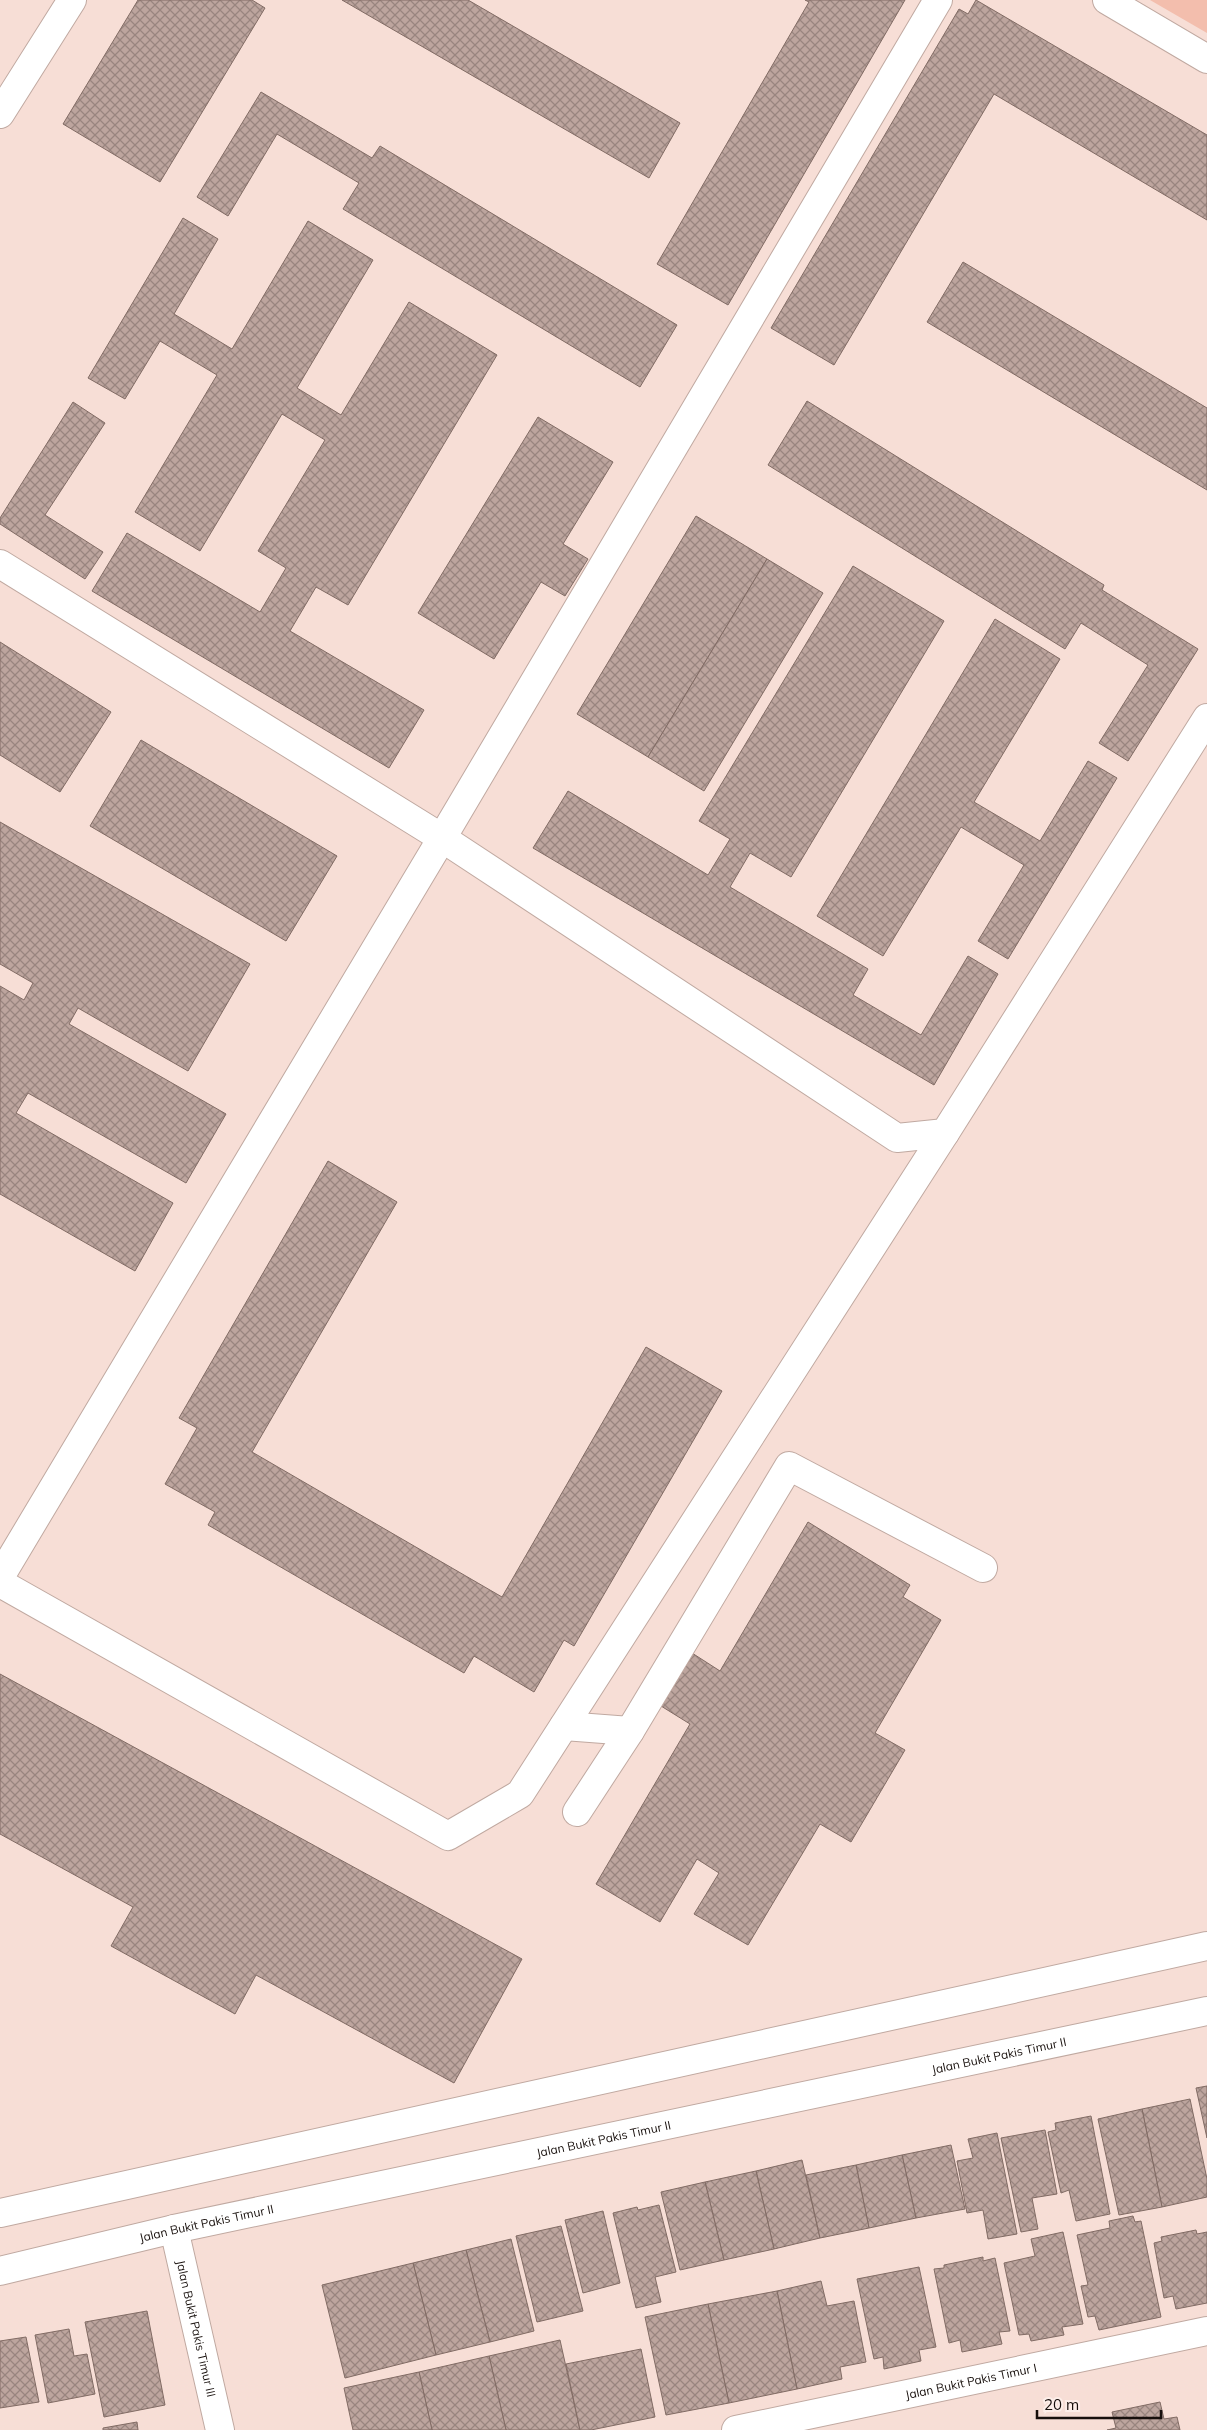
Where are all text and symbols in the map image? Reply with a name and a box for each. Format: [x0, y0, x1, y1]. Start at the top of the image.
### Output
street label: Jalan Bukit Pakis Timur II [930, 2033, 1067, 2076]
street label: Jalan Bukit Pakis Timur II [535, 2117, 672, 2160]
street label: Jalan Bukit Pakis Timur II [138, 2201, 275, 2245]
street label: Jalan Bukit Pakis Timur III [174, 2258, 220, 2398]
street label: Jalan Bukit Pakis Timur I [904, 2360, 1038, 2402]
scale bar [1037, 2388, 1161, 2420]
text: 20 m [1044, 2395, 1079, 2414]

